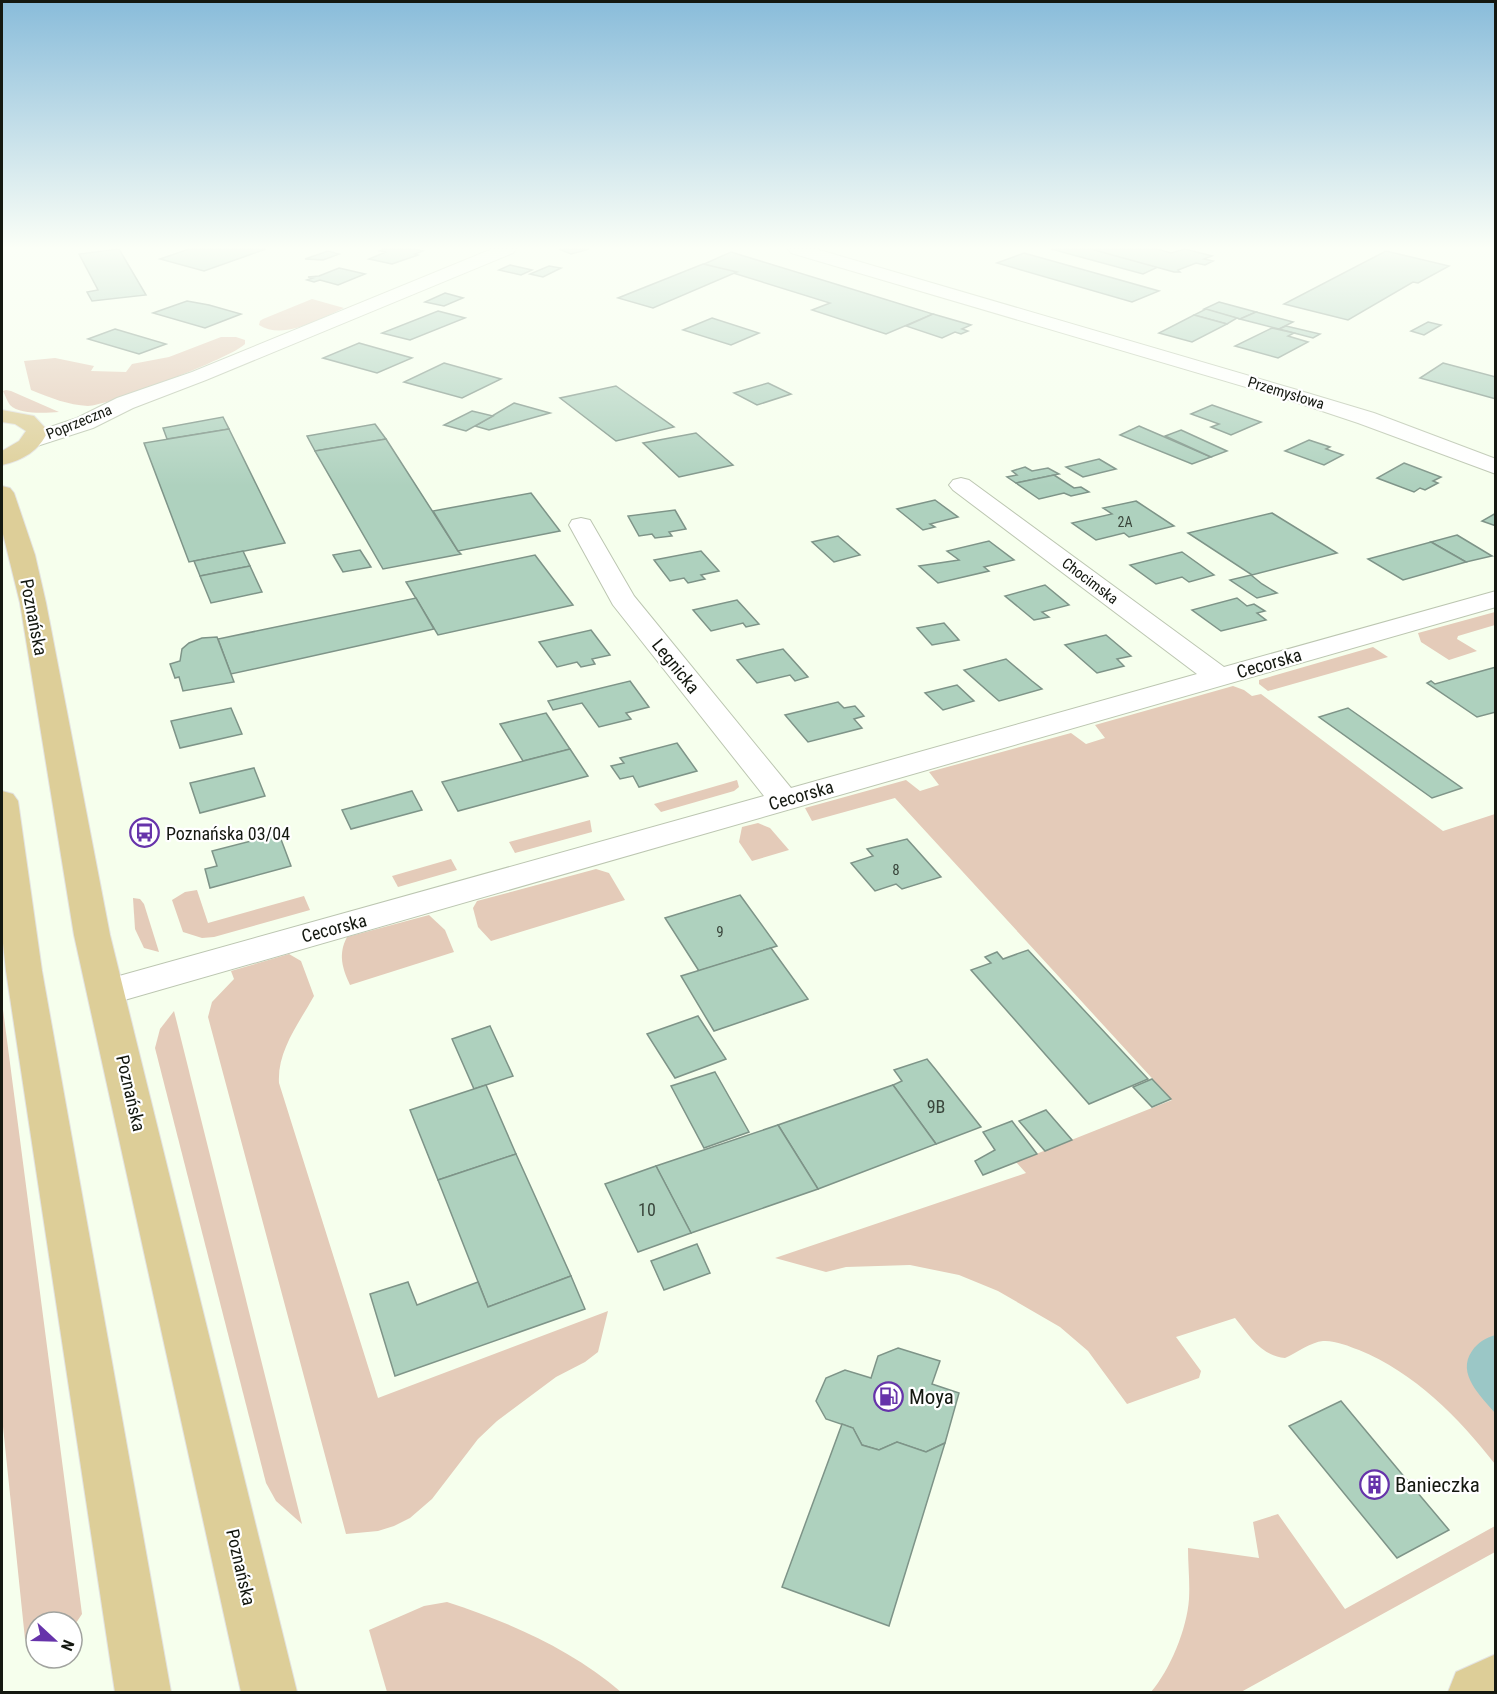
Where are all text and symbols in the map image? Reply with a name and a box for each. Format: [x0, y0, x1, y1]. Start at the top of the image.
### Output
street label: Przemysłowa [1246, 373, 1326, 413]
street label: Poprzeczna [44, 401, 114, 443]
house number: 2A [1118, 514, 1132, 530]
street label: Chocimska [1058, 554, 1122, 608]
street label: Poznańska [16, 577, 52, 657]
street label: Legnicka [648, 635, 704, 697]
street label: Cecorska [1234, 644, 1304, 682]
street label: Cecorska [766, 776, 836, 814]
bus stop icon: Poznańska 03/04 [129, 817, 161, 849]
place label: Poznańska 03/04 [166, 823, 290, 844]
house number: 8 [892, 861, 900, 879]
street label: Cecorska [299, 909, 369, 947]
house number: 9 [716, 923, 724, 941]
street label: Poznańska [112, 1053, 150, 1133]
house number: 9B [927, 1096, 945, 1117]
house number: 10 [638, 1199, 656, 1220]
fuel station icon: Moya [872, 1381, 904, 1413]
place label: Moya [909, 1385, 954, 1409]
building icon: Banieczka [1358, 1469, 1390, 1501]
place label: Banieczka [1395, 1473, 1480, 1497]
street label: Poznańska [222, 1527, 260, 1607]
north arrow [24, 1610, 84, 1670]
text: N [57, 1637, 78, 1654]

